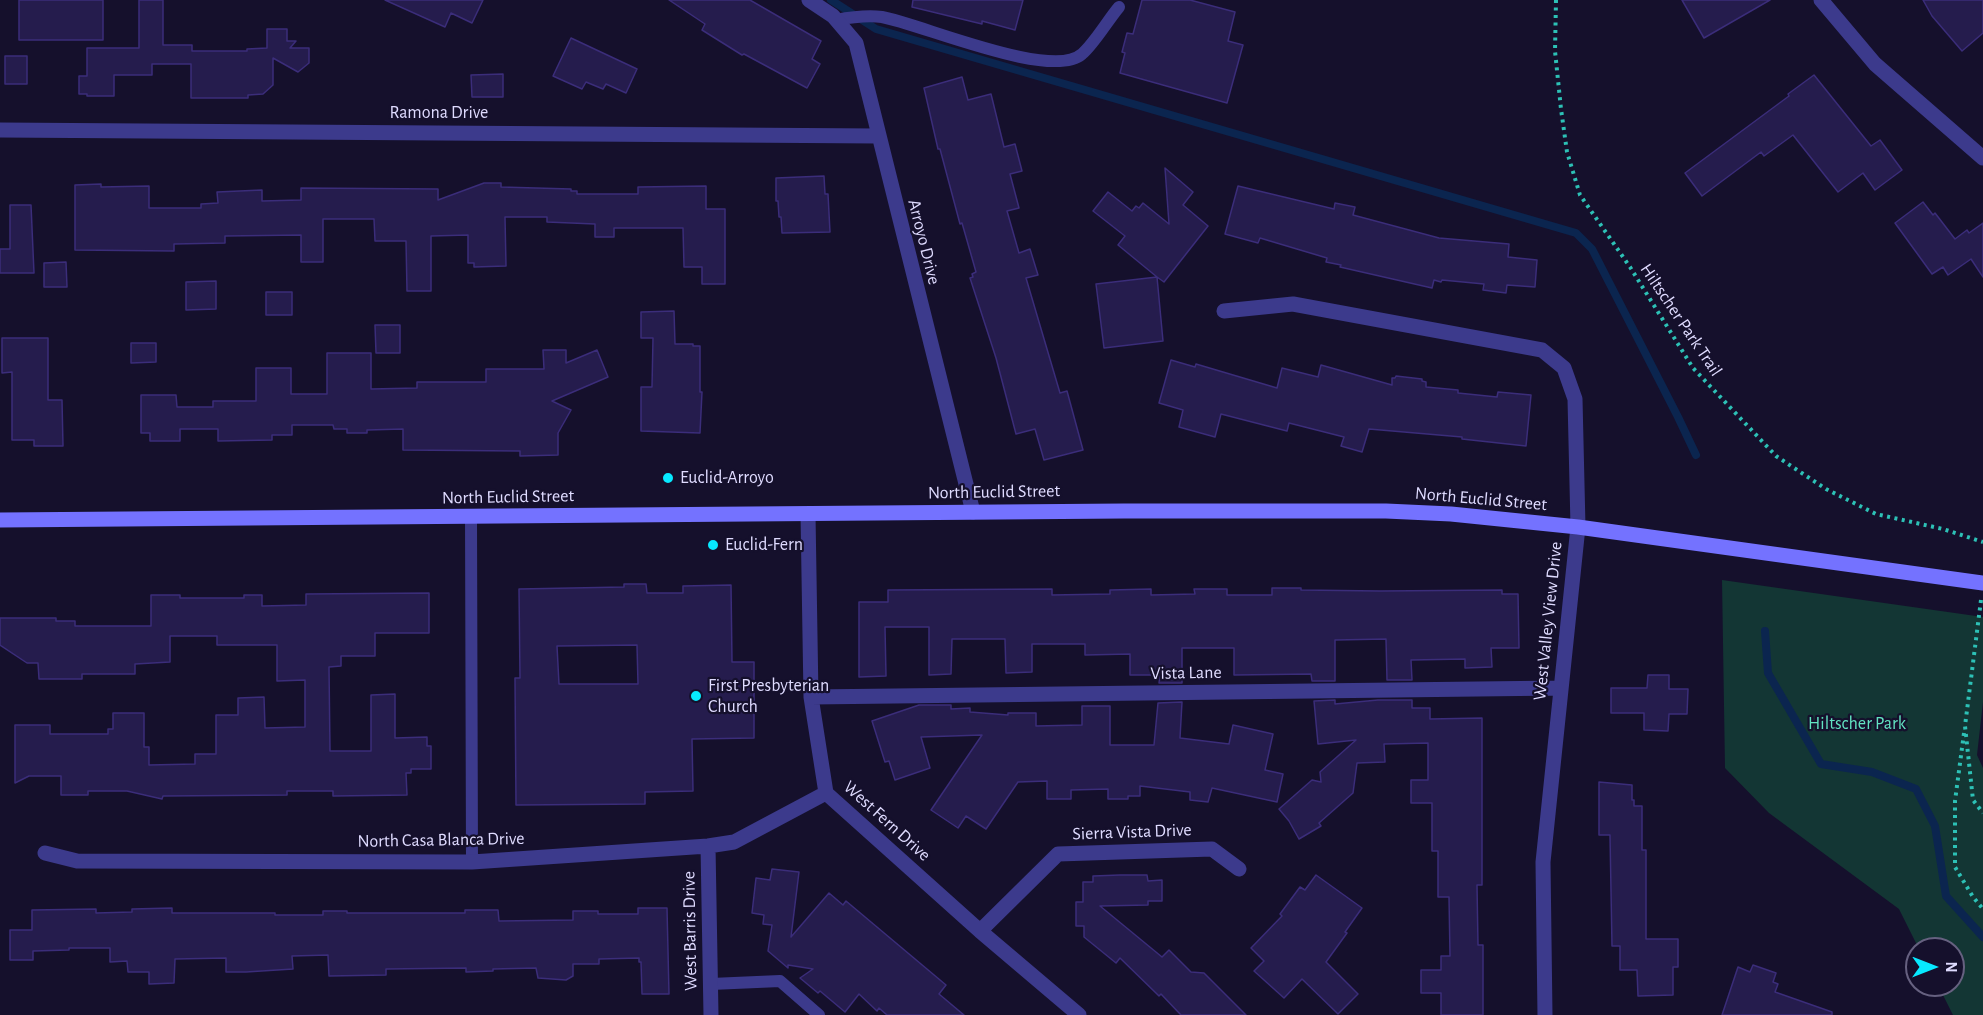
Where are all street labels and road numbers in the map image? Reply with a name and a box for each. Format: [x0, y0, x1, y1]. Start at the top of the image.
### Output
street label: Ramona Drive [390, 102, 488, 124]
street label: Arroyo Drive [903, 197, 945, 287]
street label: Hiltscher Park Trail [1635, 260, 1727, 380]
street label: North Euclid Street [928, 480, 1060, 504]
street label: North Euclid Street [1414, 482, 1548, 516]
street label: North Euclid Street [442, 485, 574, 509]
street label: West Valley View Drive [1529, 540, 1567, 702]
street label: Vista Lane [1150, 662, 1222, 684]
street label: West Fern Drive [839, 776, 935, 866]
street label: Sierra Vista Drive [1072, 819, 1192, 845]
street label: North Casa Blanca Drive [357, 828, 525, 852]
street label: West Barris Drive [678, 871, 702, 991]

